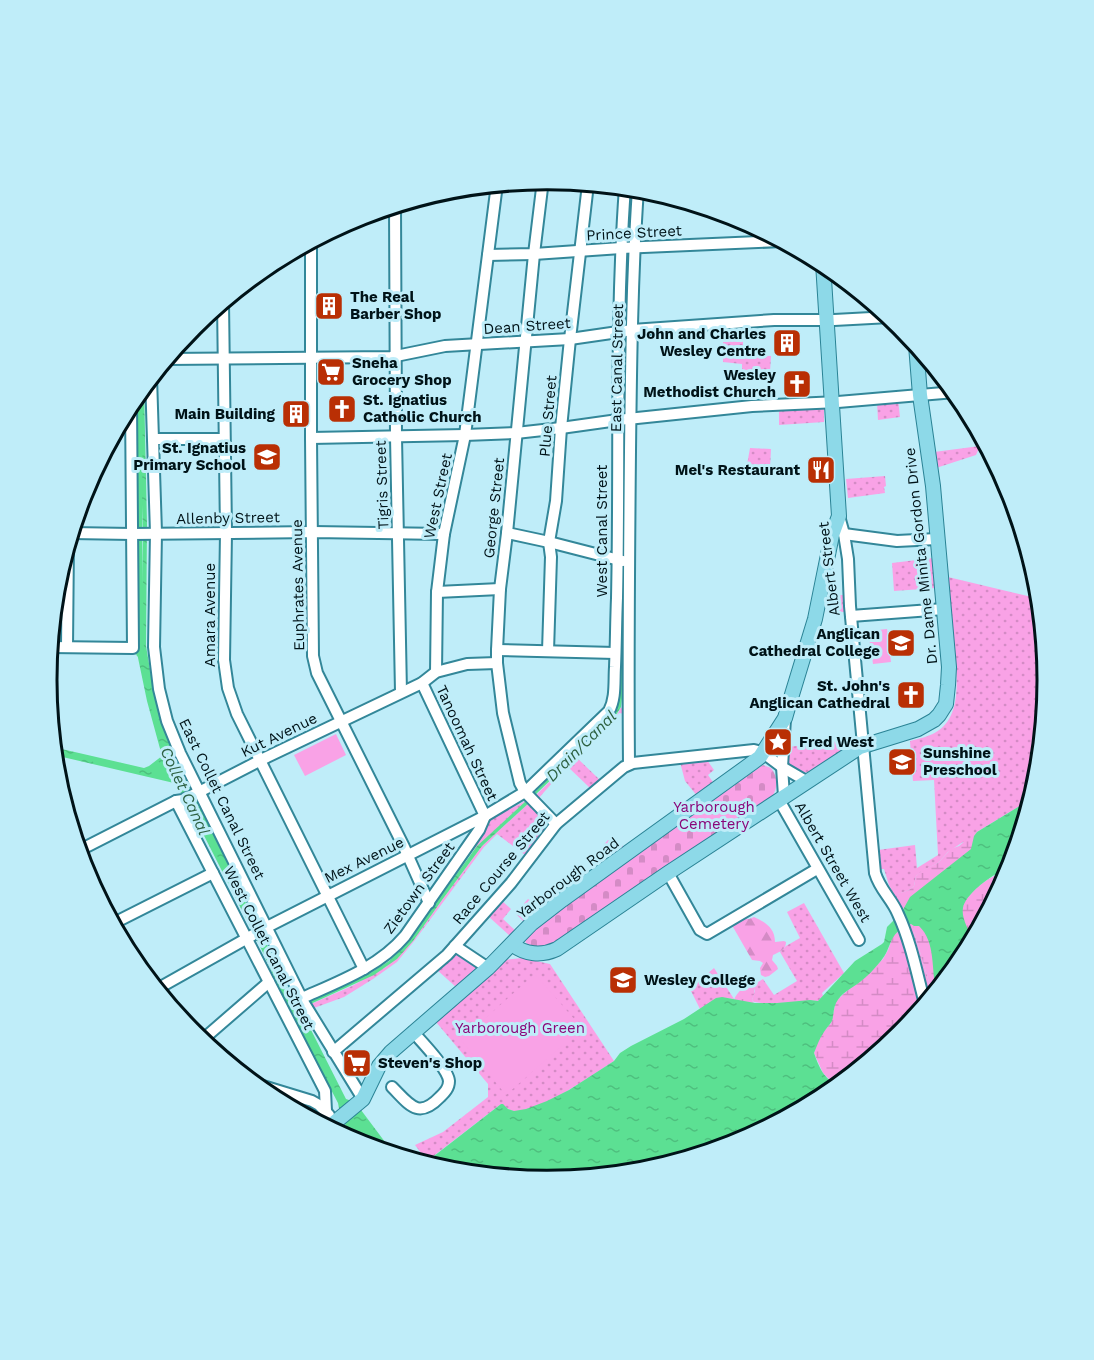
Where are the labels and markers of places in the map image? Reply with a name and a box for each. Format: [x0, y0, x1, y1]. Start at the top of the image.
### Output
place label: The Real Barber Shop [350, 288, 441, 323]
building icon: The Real Barber Shop [313, 290, 345, 322]
place label: John and Charles Wesley Centre [637, 325, 766, 360]
building icon: John and Charles Wesley Centre [771, 327, 803, 359]
place label: Sneha Grocery Shop [352, 354, 452, 389]
supermarket icon: Sneha Grocery Shop [315, 356, 347, 388]
place label: Wesley Methodist Church [643, 366, 777, 401]
church icon: Wesley Methodist Church [781, 368, 813, 400]
place label: St. Ignatius Catholic Church [363, 391, 482, 426]
church icon: St. Ignatius Catholic Church [326, 393, 358, 425]
building icon: Main Building [280, 398, 312, 430]
place label: Main Building [174, 405, 276, 423]
place label: St. Ignatius Primary School [133, 439, 246, 474]
school or university icon: St. Ignatius Primary School [251, 441, 283, 473]
restaurant icon: Mel's Restaurant [805, 454, 837, 486]
place label: Mel's Restaurant [675, 461, 800, 479]
place label: Anglican Cathedral College [748, 625, 880, 660]
school or university icon: Anglican Cathedral College [885, 627, 917, 659]
place label: St. John's Anglican Cathedral [749, 677, 890, 712]
church icon: St. John's Anglican Cathedral [895, 679, 927, 711]
place icon: Fred West [762, 726, 794, 758]
place label: Fred West [799, 733, 874, 751]
place label: Sunshine Preschool [923, 744, 997, 779]
school or university icon: Sunshine Preschool [886, 746, 918, 778]
school or university icon: Wesley College [607, 964, 639, 996]
place label: Wesley College [644, 971, 756, 989]
supermarket icon: Steven's Shop [341, 1047, 373, 1079]
place label: Steven's Shop [378, 1054, 482, 1072]

